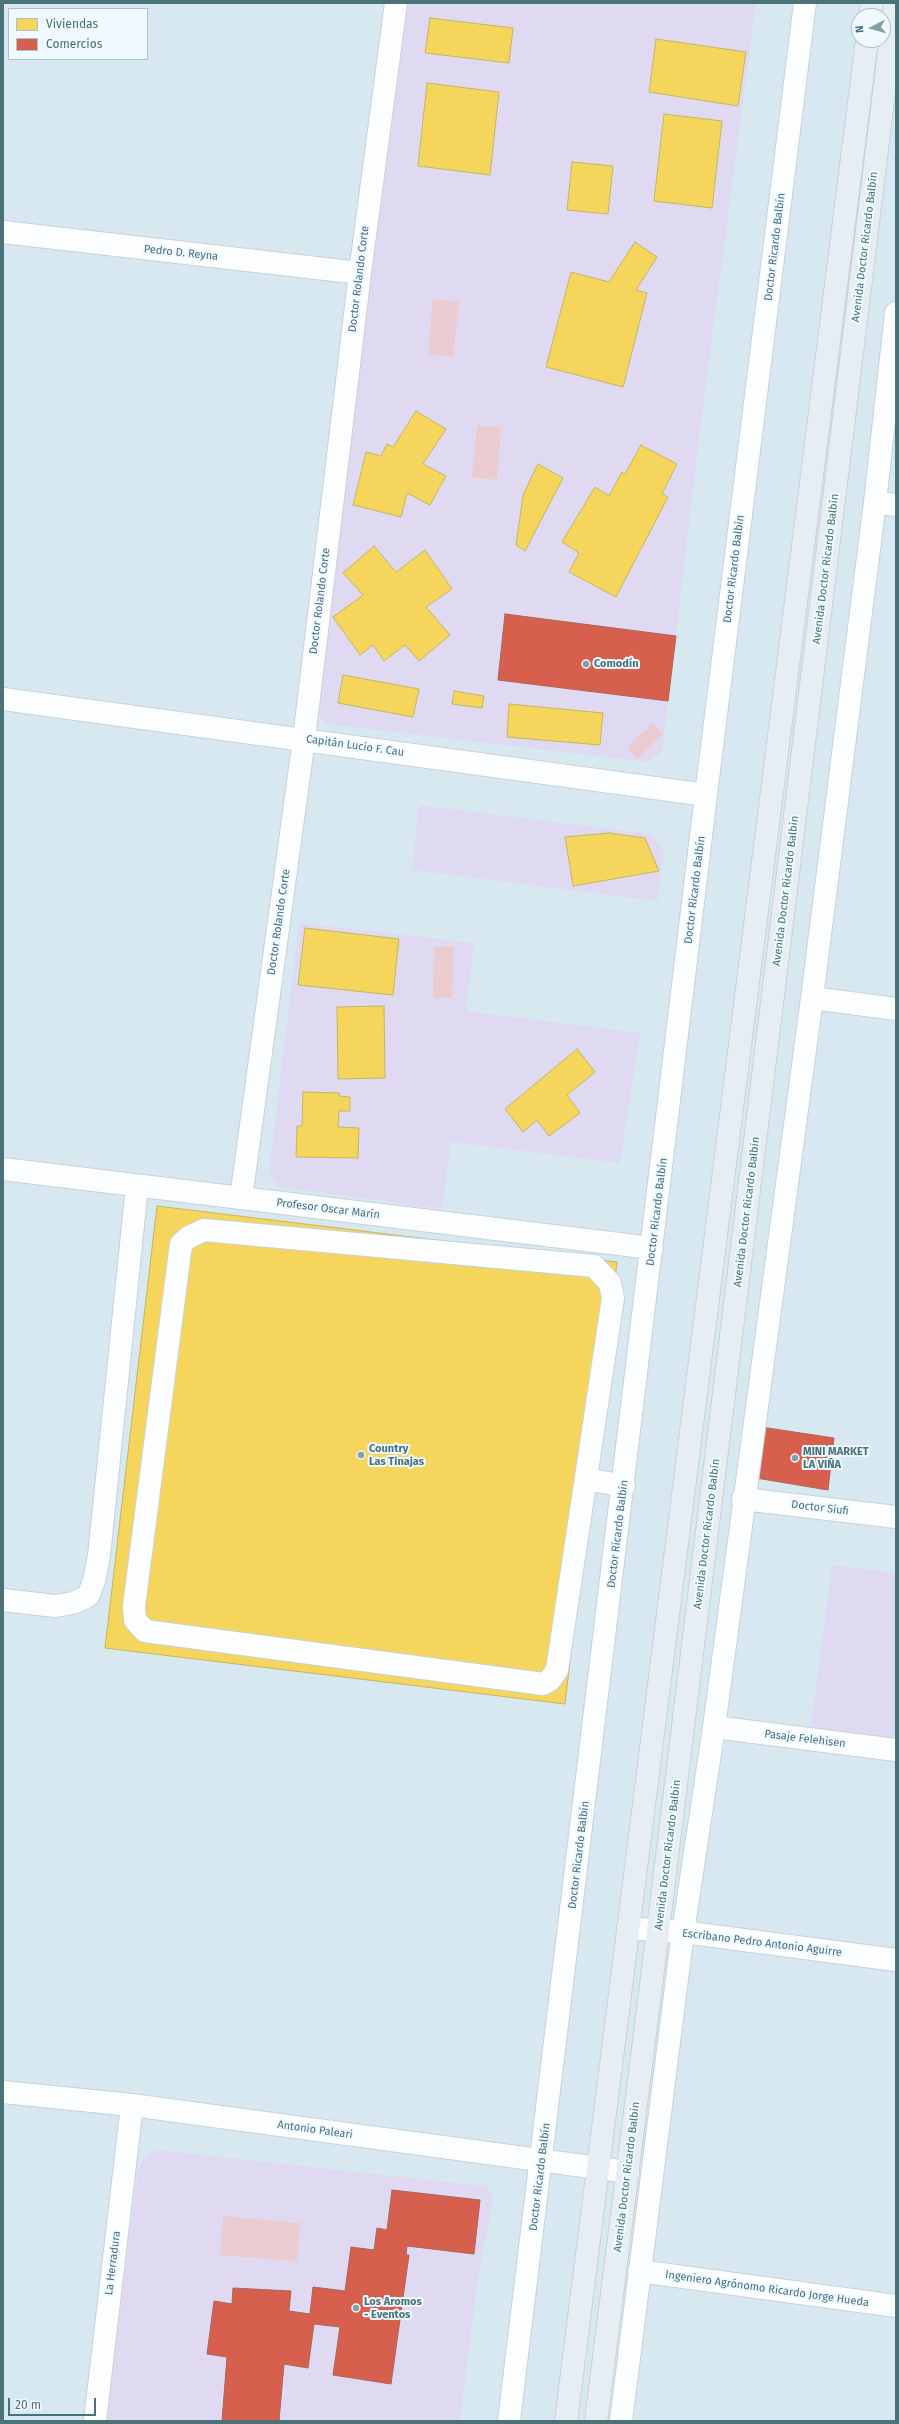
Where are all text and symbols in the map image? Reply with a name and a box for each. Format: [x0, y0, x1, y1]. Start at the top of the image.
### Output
legend [8, 8, 148, 60]
north arrow [851, 8, 891, 48]
text: Viviendas [46, 17, 98, 31]
text: N [853, 25, 866, 34]
text: Comercios [46, 37, 102, 51]
street label: Avenida Doctor Ricardo Balbín [849, 171, 881, 323]
street label: Doctor Ricardo Balbín [762, 192, 788, 302]
street label: Doctor Rolando Corte [346, 225, 372, 333]
street label: Pedro D. Reyna [143, 243, 219, 263]
street label: Avenida Doctor Ricardo Balbín [810, 493, 842, 645]
street label: Doctor Ricardo Balbín [721, 514, 747, 624]
street label: Doctor Rolando Corte [307, 547, 333, 655]
place label: Comodín [594, 657, 639, 671]
marker: Comodín [581, 659, 591, 669]
street label: Capitán Lucio F. Cau [305, 733, 405, 759]
street label: Avenida Doctor Ricardo Balbín [770, 815, 802, 967]
street label: Doctor Ricardo Balbín [682, 835, 708, 945]
street label: Doctor Rolando Corte [265, 868, 293, 976]
street label: Avenida Doctor Ricardo Balbín [731, 1136, 763, 1288]
street label: Doctor Ricardo Balbín [644, 1157, 670, 1267]
street label: Profesor Oscar Marín [275, 1196, 381, 1222]
place label: Country Las Tinajas [369, 1442, 424, 1468]
place label: MINI MARKET LA VIÑA [803, 1445, 869, 1471]
marker: Country Las Tinajas [356, 1450, 366, 1460]
marker: MINI MARKET LA VIÑA [790, 1453, 800, 1463]
street label: Avenida Doctor Ricardo Balbín [691, 1458, 723, 1610]
street label: Doctor Ricardo Balbín [605, 1479, 631, 1589]
street label: Doctor Siufi [790, 1498, 850, 1518]
street label: Pasaje Felehisen [764, 1727, 846, 1751]
street label: Avenida Doctor Ricardo Balbín [652, 1779, 684, 1931]
street label: Doctor Ricardo Balbín [566, 1800, 592, 1910]
street label: Escribano Pedro Antonio Aguirre [681, 1927, 843, 1959]
street label: Avenida Doctor Ricardo Balbín [611, 2101, 643, 2253]
street label: Antonio Paleari [276, 2118, 354, 2142]
street label: Doctor Ricardo Balbín [527, 2122, 553, 2232]
street label: La Herradura [103, 2230, 123, 2296]
street label: Ingeniero Agrónomo Ricardo Jorge Hueda [664, 2268, 870, 2310]
place label: Los Aromos - Eventos [364, 2295, 422, 2321]
marker: Los Aromos - Eventos [351, 2303, 361, 2313]
scale bar [10, 2390, 98, 2416]
text: 20 m [15, 2398, 41, 2412]

